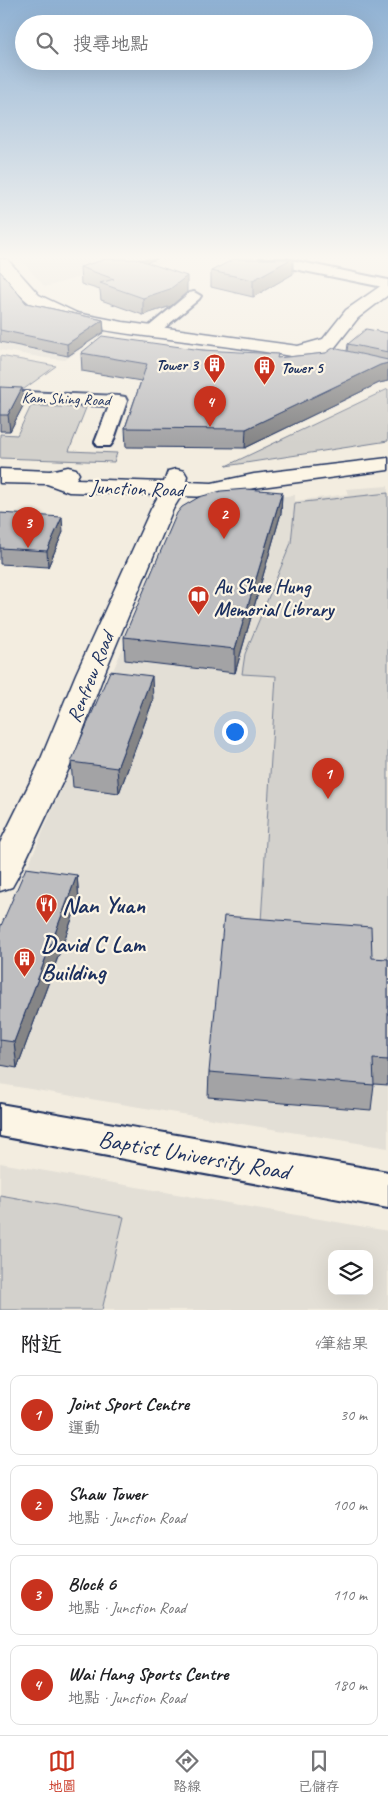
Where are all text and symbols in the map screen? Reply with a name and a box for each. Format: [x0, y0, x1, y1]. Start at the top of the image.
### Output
search box [15, 15, 373, 70]
icon: search [33, 29, 61, 57]
text: 搜尋地點 [73, 32, 149, 56]
building icon: Tower 3 [202, 352, 226, 383]
place label: Tower 3 [156, 355, 200, 375]
building icon: Tower 5 [253, 355, 277, 386]
place label: Tower 5 [281, 358, 325, 378]
pin: 4 [194, 386, 226, 427]
street label: Kam Shing Road [21, 387, 113, 411]
street label: Junction Road [89, 474, 187, 503]
pin: 2 [208, 498, 240, 539]
pin: 3 [12, 507, 44, 548]
place label: Au Shue Hung Memorial Library [214, 574, 335, 622]
library icon: Au Shue Hung Memorial Library [186, 585, 210, 616]
street label: Renfrew Road [61, 626, 121, 726]
your location [222, 719, 248, 745]
pin: 1 [312, 758, 344, 799]
place label: Nan Yuan [62, 890, 146, 920]
restaurant icon: Nan Yuan [34, 893, 58, 924]
place label: David C Lam Building [41, 929, 146, 987]
building icon: David C Lam Building [13, 946, 37, 977]
street label: Baptist University Road [96, 1123, 295, 1187]
map controls [328, 1250, 373, 1295]
button: layers [328, 1250, 373, 1295]
text: 附近 [20, 1331, 62, 1357]
text: 4筆結果 [313, 1334, 368, 1354]
text: Joint Sport Centre [68, 1392, 189, 1416]
text: 1 [33, 1405, 41, 1425]
text: 30 m [340, 1405, 367, 1425]
text: 運動 [68, 1418, 100, 1438]
text: Shaw Tower [68, 1482, 147, 1506]
text: 2 [33, 1495, 41, 1515]
text: 100 m [333, 1495, 367, 1515]
text: 地點 · Junction Road [68, 1508, 186, 1528]
text: Block 6 [68, 1572, 116, 1596]
text: 3 [33, 1585, 41, 1605]
text: 110 m [333, 1585, 367, 1605]
text: 地點 · Junction Road [68, 1598, 186, 1618]
text: Wai Hang Sports Centre [68, 1662, 228, 1686]
text: 4 [33, 1675, 41, 1695]
text: 180 m [333, 1675, 367, 1695]
text: 地點 · Junction Road [68, 1688, 186, 1708]
tab: 地圖 [48, 1747, 76, 1795]
tab: 路線 [173, 1747, 201, 1795]
tab: 已儲存 [298, 1747, 340, 1795]

